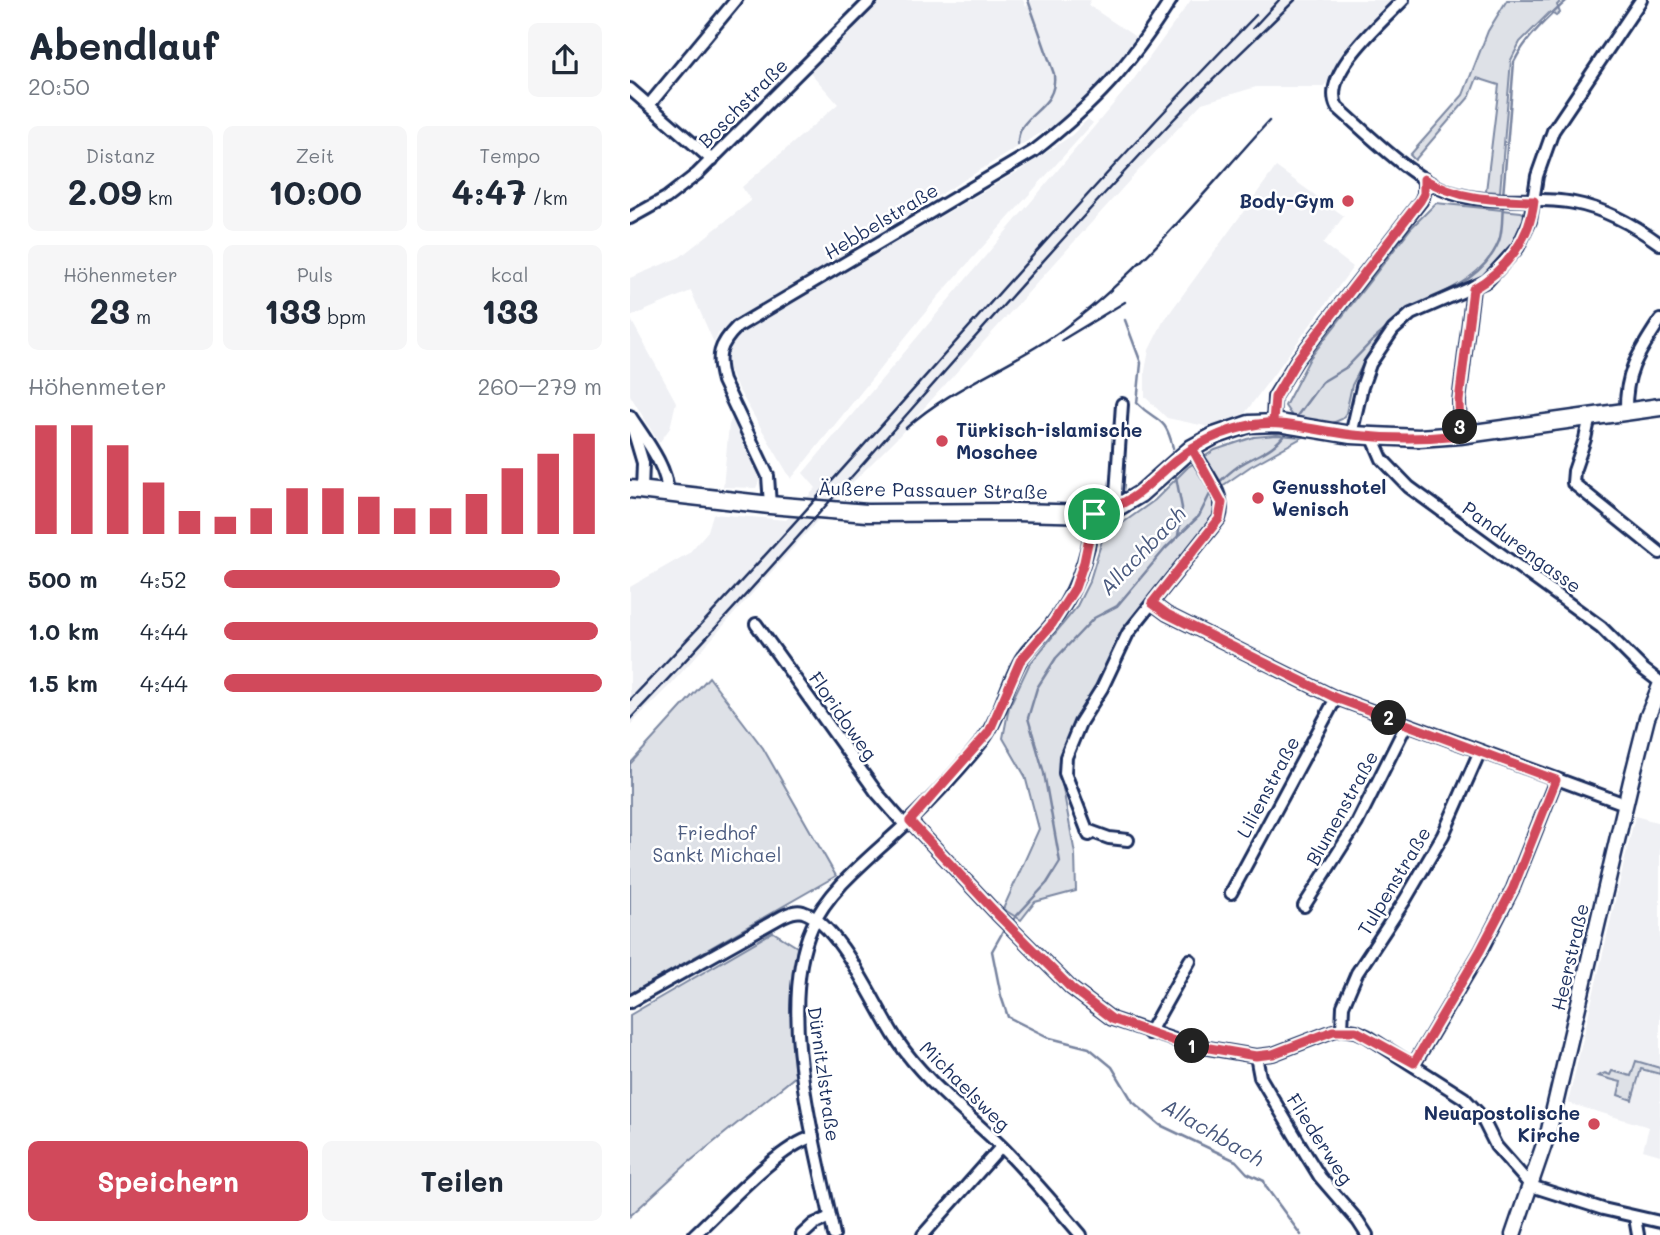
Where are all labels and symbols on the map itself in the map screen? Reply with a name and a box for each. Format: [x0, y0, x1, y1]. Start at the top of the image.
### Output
street label: Boschstraße [692, 52, 793, 153]
street label: Hebbelstraße [819, 177, 942, 264]
place label: Body-Gym [1239, 188, 1334, 213]
marker: Body-Gym [1340, 193, 1356, 209]
pin: 3 [1442, 410, 1478, 444]
place label: Türkisch-islamische Moschee [956, 417, 1142, 464]
marker: Türkisch-islamische Moschee [934, 433, 950, 449]
place label: Genusshotel Wenisch [1272, 474, 1386, 521]
street label: Äußere Passauer Straße [818, 475, 1048, 504]
pin [1064, 484, 1124, 544]
marker: Genusshotel Wenisch [1250, 490, 1266, 506]
street label: Pandurengasse [1458, 495, 1587, 598]
water label: Allachbach [1093, 500, 1191, 600]
street label: Floridoweg [804, 666, 883, 765]
pin: 2 [1372, 700, 1406, 736]
street label: Lilienstraße [1230, 732, 1305, 842]
street label: Blumenstraße [1300, 746, 1383, 869]
park label: Friedhof Sankt Michael [653, 820, 781, 867]
street label: Tulpenstraße [1351, 822, 1436, 940]
street label: Heerstraße [1545, 901, 1594, 1013]
street label: Dürnitzlstraße [803, 1005, 846, 1143]
pin: 1 [1174, 1028, 1210, 1064]
street label: Michaelsweg [915, 1035, 1016, 1136]
street label: Fliederweg [1282, 1088, 1359, 1189]
water label: Allachbach [1158, 1092, 1270, 1172]
place label: Neuapostolische Kirche [1424, 1100, 1580, 1147]
marker: Neuapostolische Kirche [1586, 1116, 1602, 1132]

